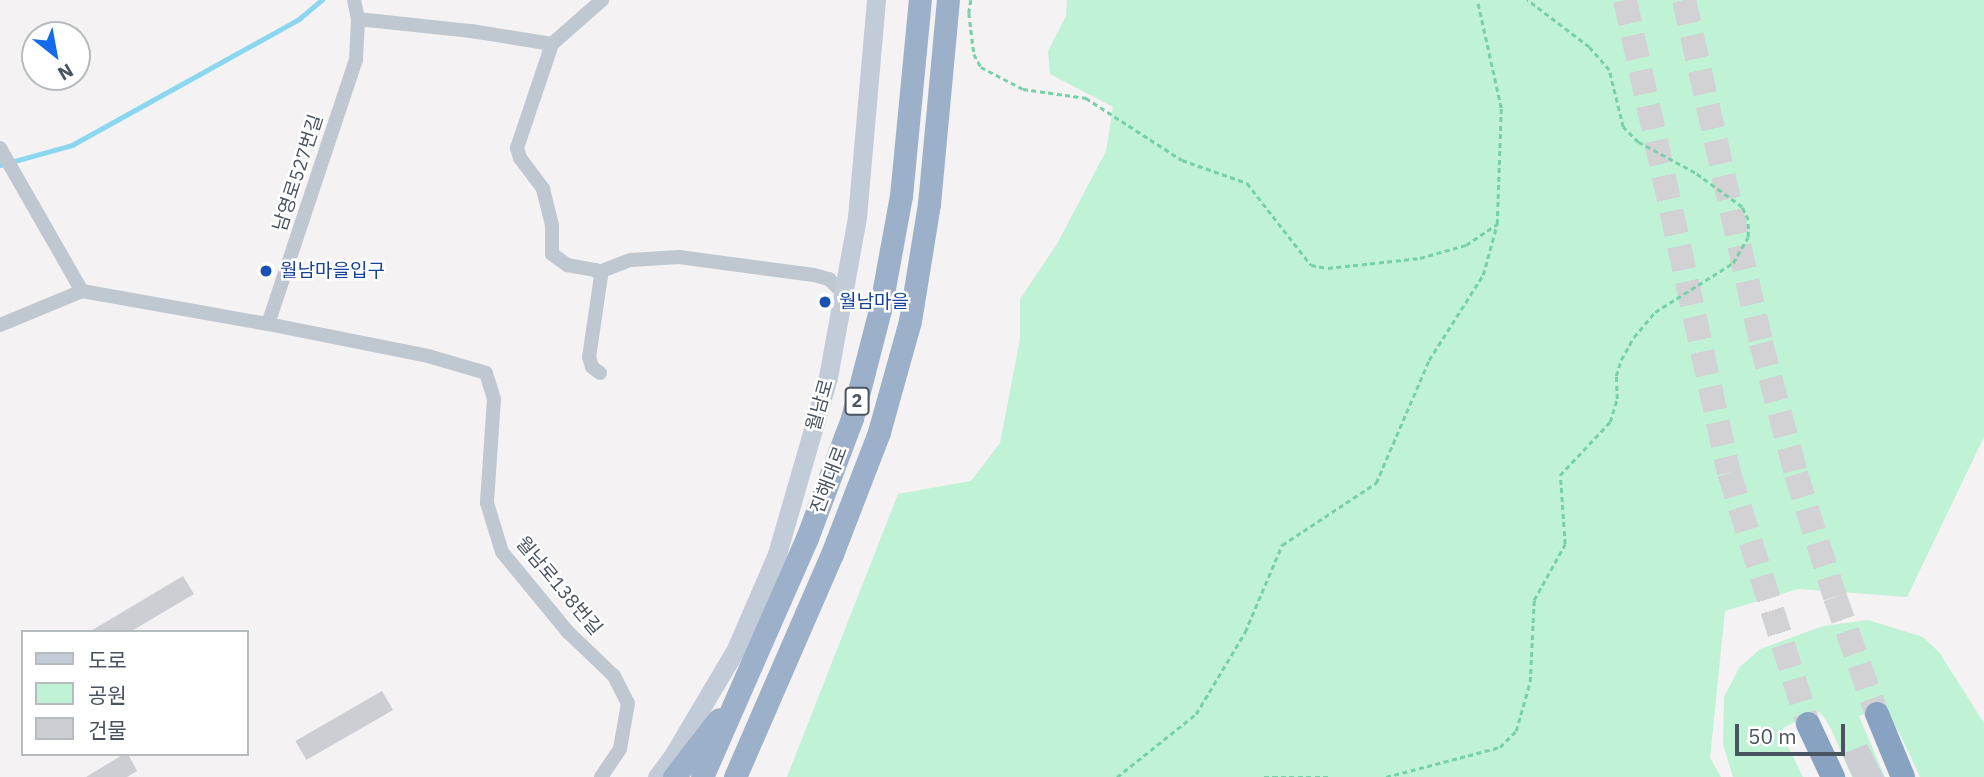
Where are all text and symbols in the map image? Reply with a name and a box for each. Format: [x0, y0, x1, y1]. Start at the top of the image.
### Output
north arrow [21, 21, 91, 91]
text: N [54, 58, 78, 86]
street label: 남영로527번길 [268, 112, 328, 234]
place label: 월남마을입구 [280, 260, 385, 282]
marker: 월남마을입구 [258, 263, 274, 279]
place label: 월남마을 [839, 291, 909, 313]
marker: 월남마을 [817, 294, 833, 310]
street label: 월남로 [802, 377, 838, 433]
road number: 2 [843, 386, 871, 416]
street label: 진해대로 [806, 443, 852, 517]
street label: 월남로138번길 [511, 532, 607, 640]
legend [21, 630, 248, 756]
text: 도로 [88, 646, 127, 674]
text: 공원 [88, 681, 127, 709]
scale bar [1739, 710, 1849, 754]
text: 건물 [88, 716, 127, 744]
text: 50 m [1748, 722, 1797, 750]

